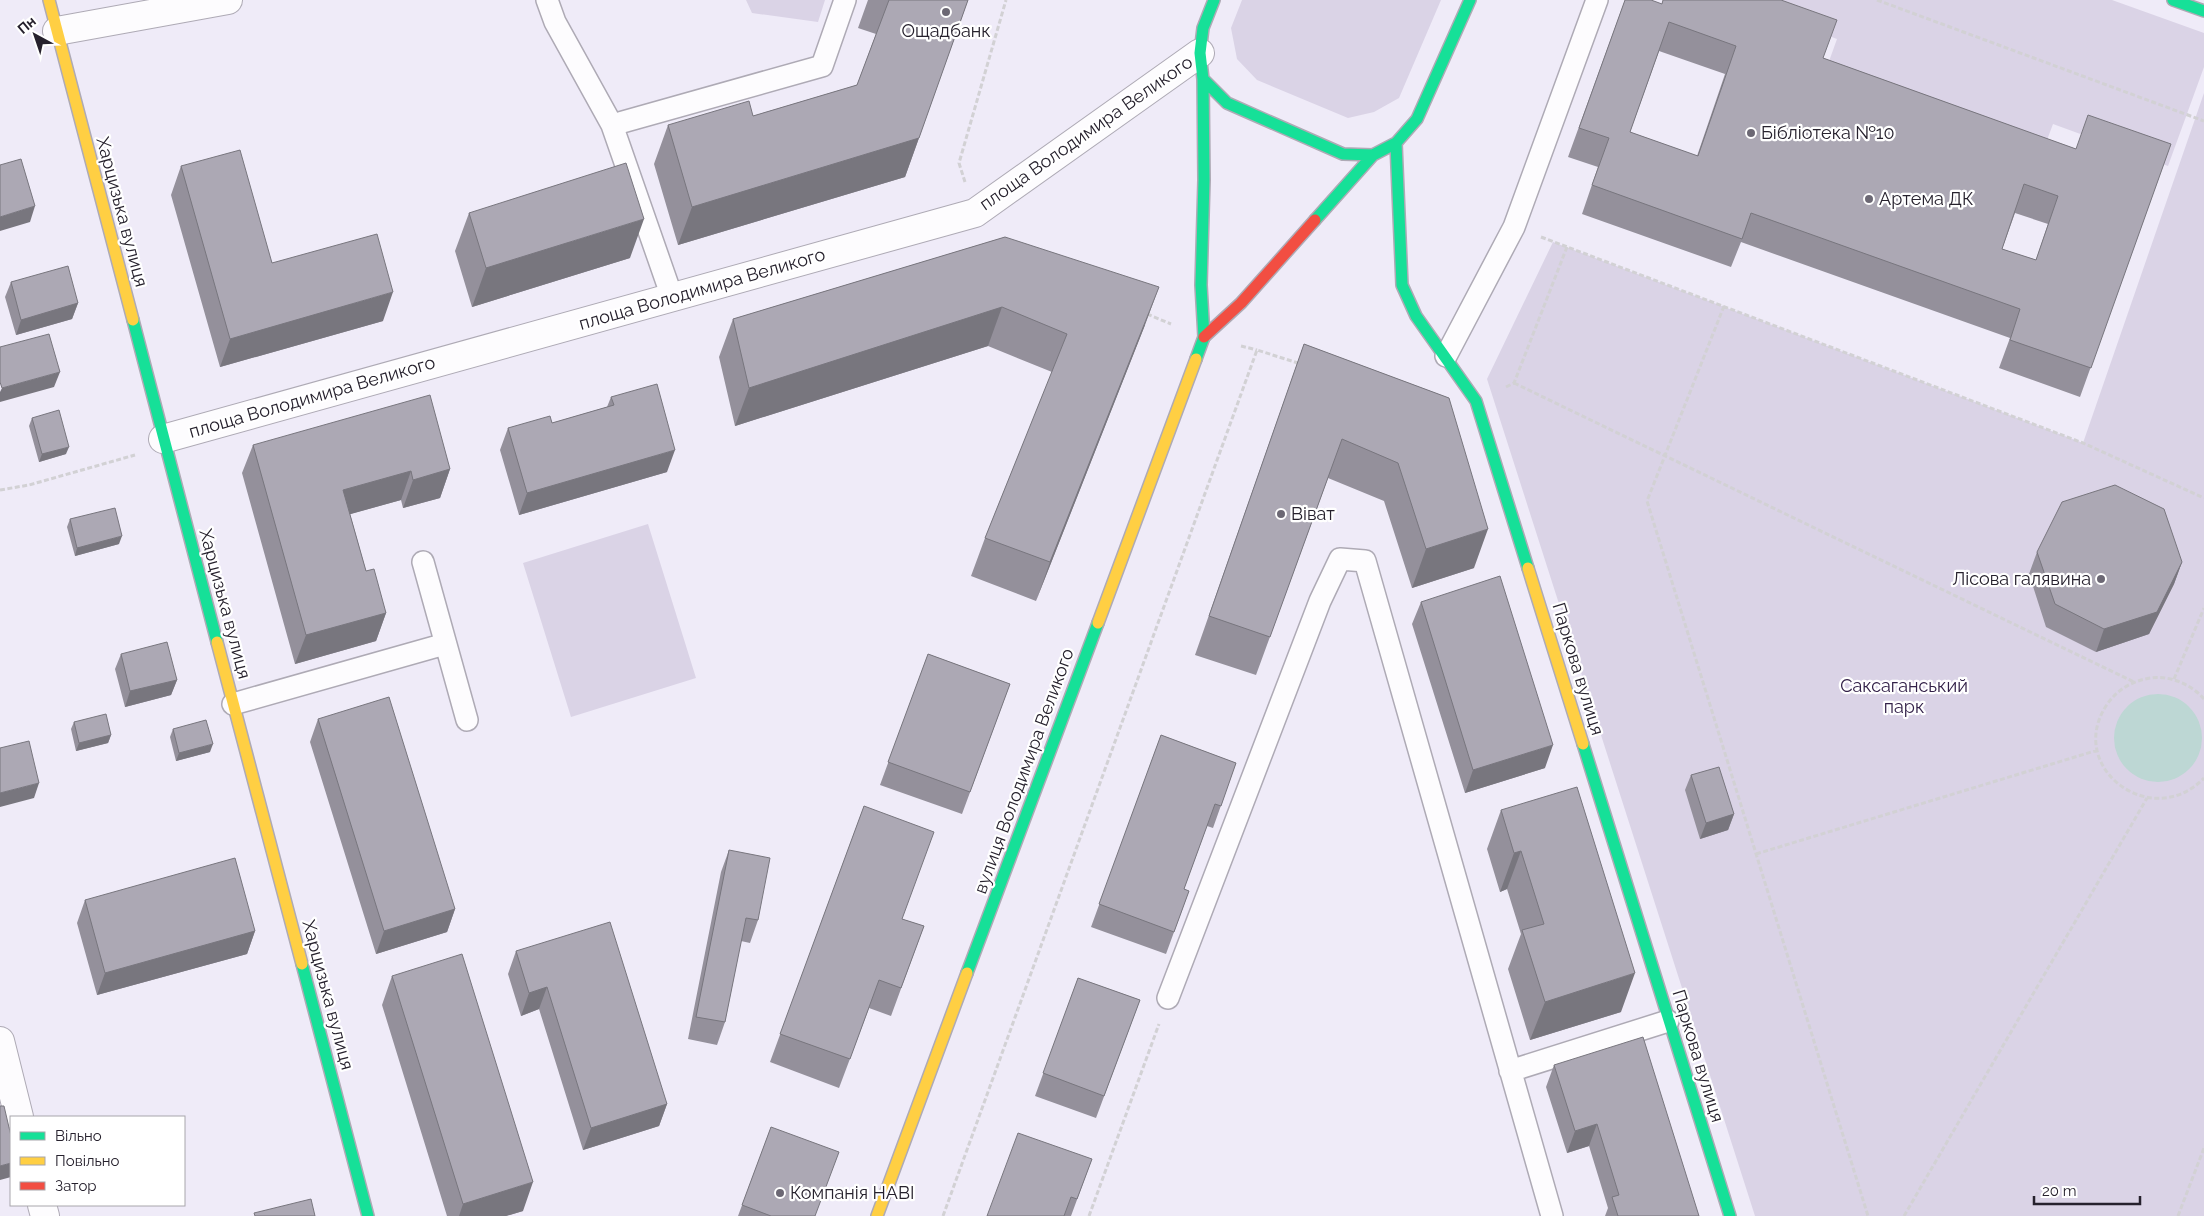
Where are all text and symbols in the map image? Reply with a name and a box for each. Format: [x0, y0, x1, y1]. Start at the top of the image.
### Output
marker: Ощадбанк [940, 6, 952, 18]
north arrow [10, 10, 60, 60]
text: Пн [14, 13, 39, 37]
place label: Ощадбанк [901, 20, 991, 41]
street label: площа Володимира Великого [975, 51, 1196, 214]
place label: Бібліотека №10 [1761, 122, 1895, 143]
marker: Бібліотека №10 [1745, 127, 1757, 139]
street label: Харцизька вулиця [92, 135, 153, 289]
place label: Артема ДК [1879, 188, 1973, 209]
marker: Артема ДК [1863, 193, 1875, 205]
street label: площа Володимира Великого [576, 243, 828, 334]
street label: площа Володимира Великого [186, 351, 438, 442]
place label: Віват [1291, 503, 1335, 524]
marker: Віват [1275, 508, 1287, 520]
street label: Харцизька вулиця [195, 527, 256, 681]
place label: Лісова галявина [1952, 568, 2091, 589]
marker: Лісова галявина [2095, 573, 2107, 585]
street label: Паркова вулиця [1548, 600, 1609, 738]
street label: вулиця Володимира Великого [969, 645, 1078, 896]
park label: Саксаганський парк [1840, 675, 1968, 717]
street label: Харцизька вулиця [298, 918, 359, 1072]
street label: Паркова вулиця [1668, 987, 1729, 1125]
legend [10, 1116, 185, 1206]
text: Вільно [55, 1127, 102, 1145]
text: Повільно [55, 1152, 120, 1170]
scale bar [2034, 1174, 2140, 1206]
text: Затор [55, 1177, 97, 1195]
place label: Компанія НАВІ [790, 1182, 914, 1203]
text: 20 m [2042, 1182, 2077, 1200]
marker: Компанія НАВІ [774, 1187, 786, 1199]

